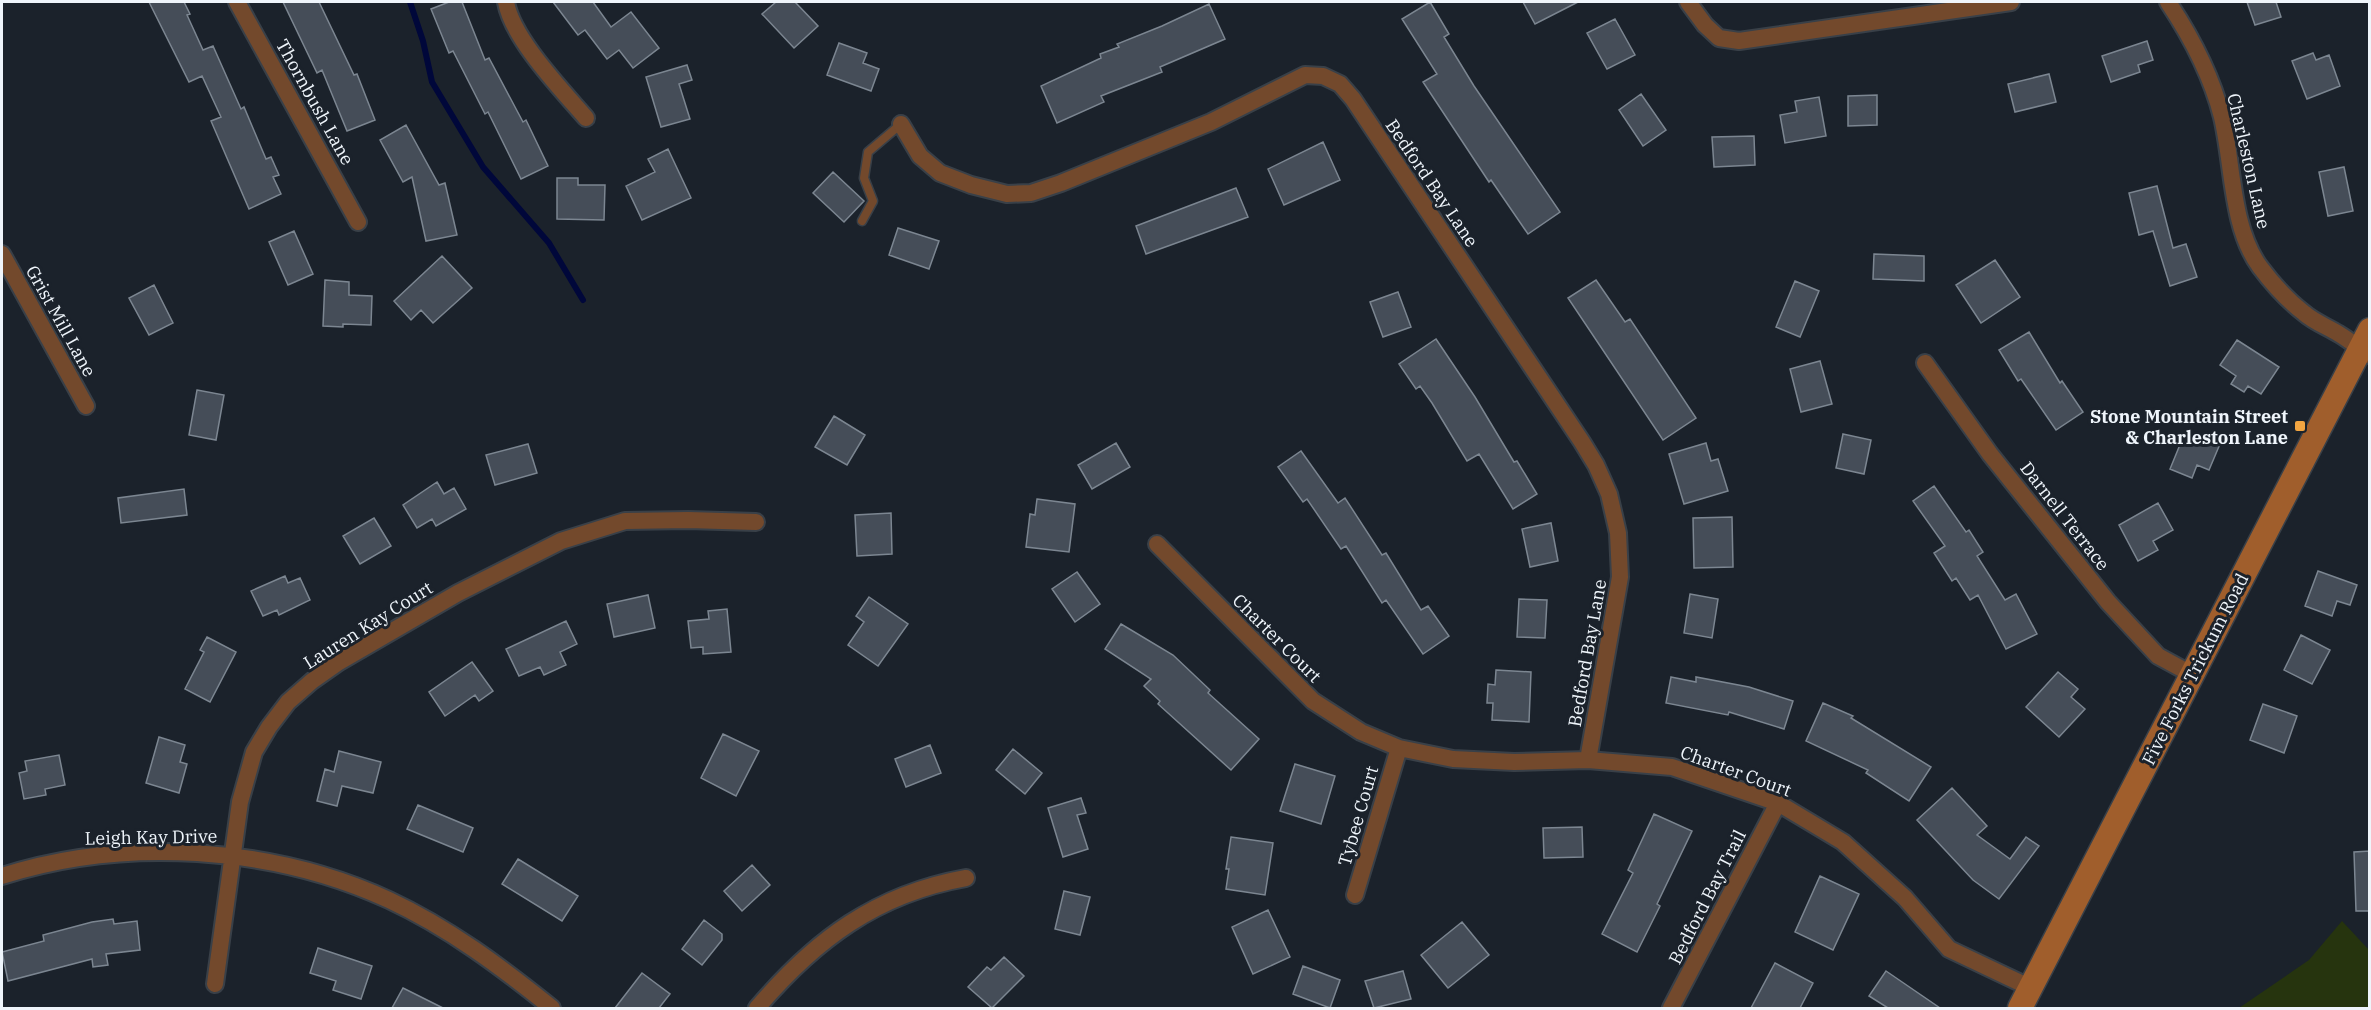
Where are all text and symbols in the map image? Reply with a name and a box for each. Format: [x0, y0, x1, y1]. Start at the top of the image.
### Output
street label: Thornbush Lane [271, 35, 359, 169]
street label: Charleston Lane [2222, 91, 2276, 231]
street label: Bedford Bay Lane [1381, 115, 1483, 251]
street label: Grist Mill Lane [21, 261, 101, 381]
place label: Stone Mountain Street & Charleston Lane [2090, 405, 2288, 449]
marker: Stone Mountain Street & Charleston Lane [2293, 419, 2307, 433]
street label: Darnell Terrace [2015, 457, 2115, 575]
street label: Five Forks Trickum Road [2137, 569, 2253, 769]
street label: Lauren Kay Court [299, 576, 437, 674]
street label: Bedford Bay Lane [1563, 577, 1611, 729]
street label: Charter Court [1228, 589, 1326, 687]
street label: Charter Court [1677, 740, 1795, 802]
street label: Tybee Court [1333, 763, 1383, 869]
street label: Leigh Kay Drive [85, 824, 217, 850]
street label: Bedford Bay Trail [1663, 826, 1751, 968]

